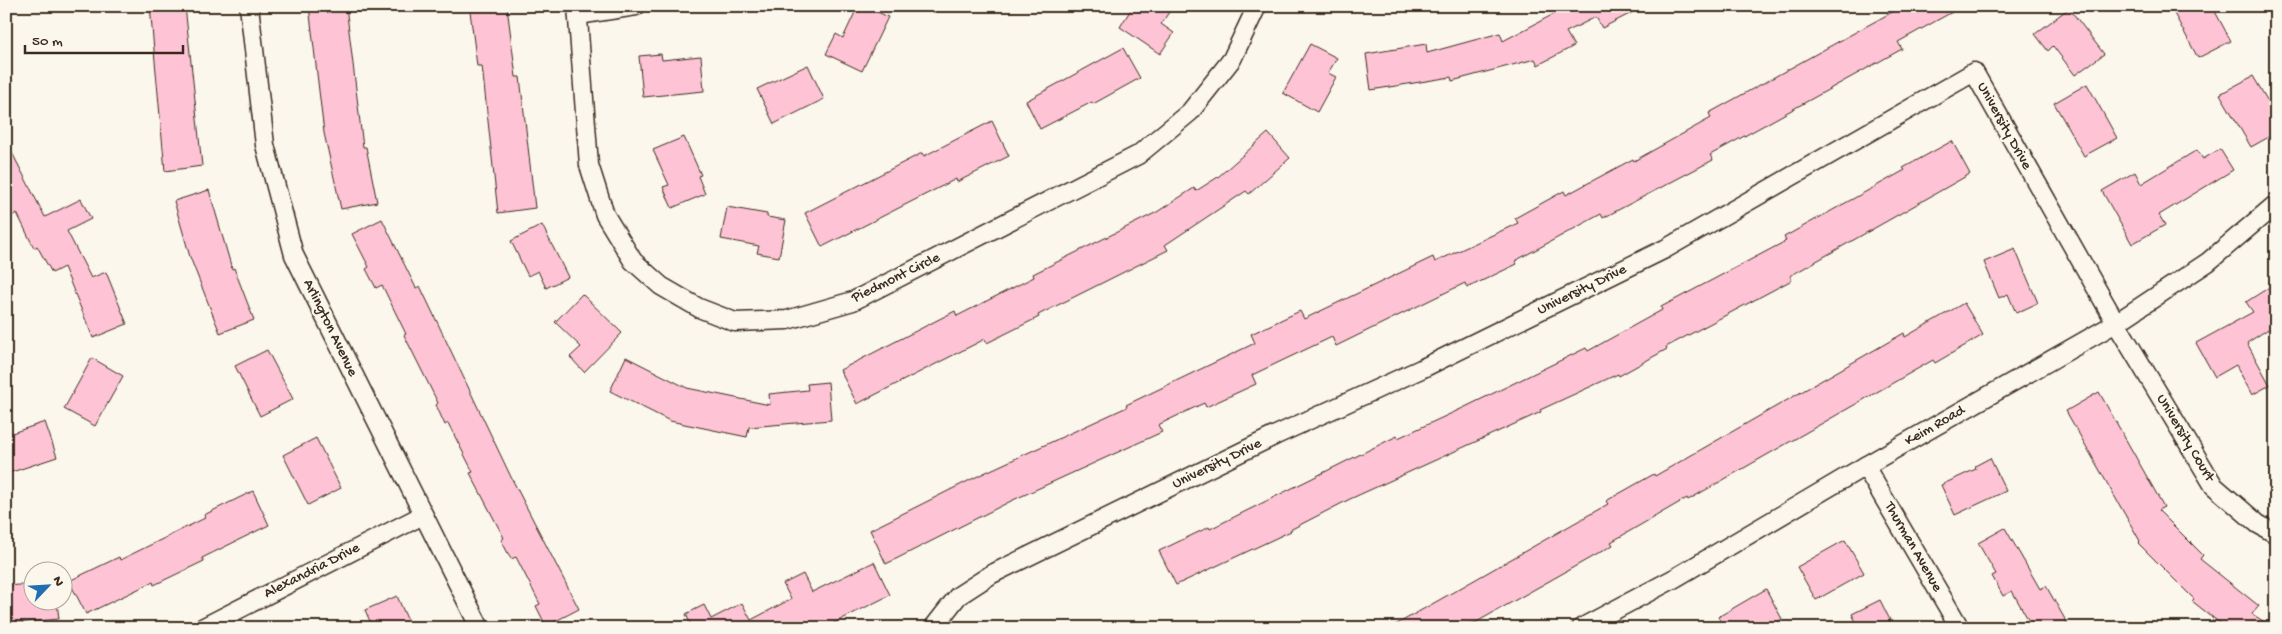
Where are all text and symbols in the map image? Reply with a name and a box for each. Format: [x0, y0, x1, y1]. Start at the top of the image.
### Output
scale bar [25, 22, 182, 54]
text: 50 m [32, 33, 63, 51]
street label: University Drive [1973, 79, 2036, 173]
street label: Piedmont Circle [848, 249, 943, 308]
street label: University Drive [1534, 260, 1630, 319]
street label: Arlington Avenue [299, 276, 361, 380]
street label: University Court [2152, 391, 2219, 487]
street label: Keim Road [1902, 401, 1969, 450]
street label: University Drive [1169, 434, 1265, 493]
street label: Thurman Avenue [1879, 498, 1946, 595]
street label: Alexandria Drive [261, 539, 363, 603]
north arrow [22, 562, 72, 612]
text: N [48, 574, 67, 589]

